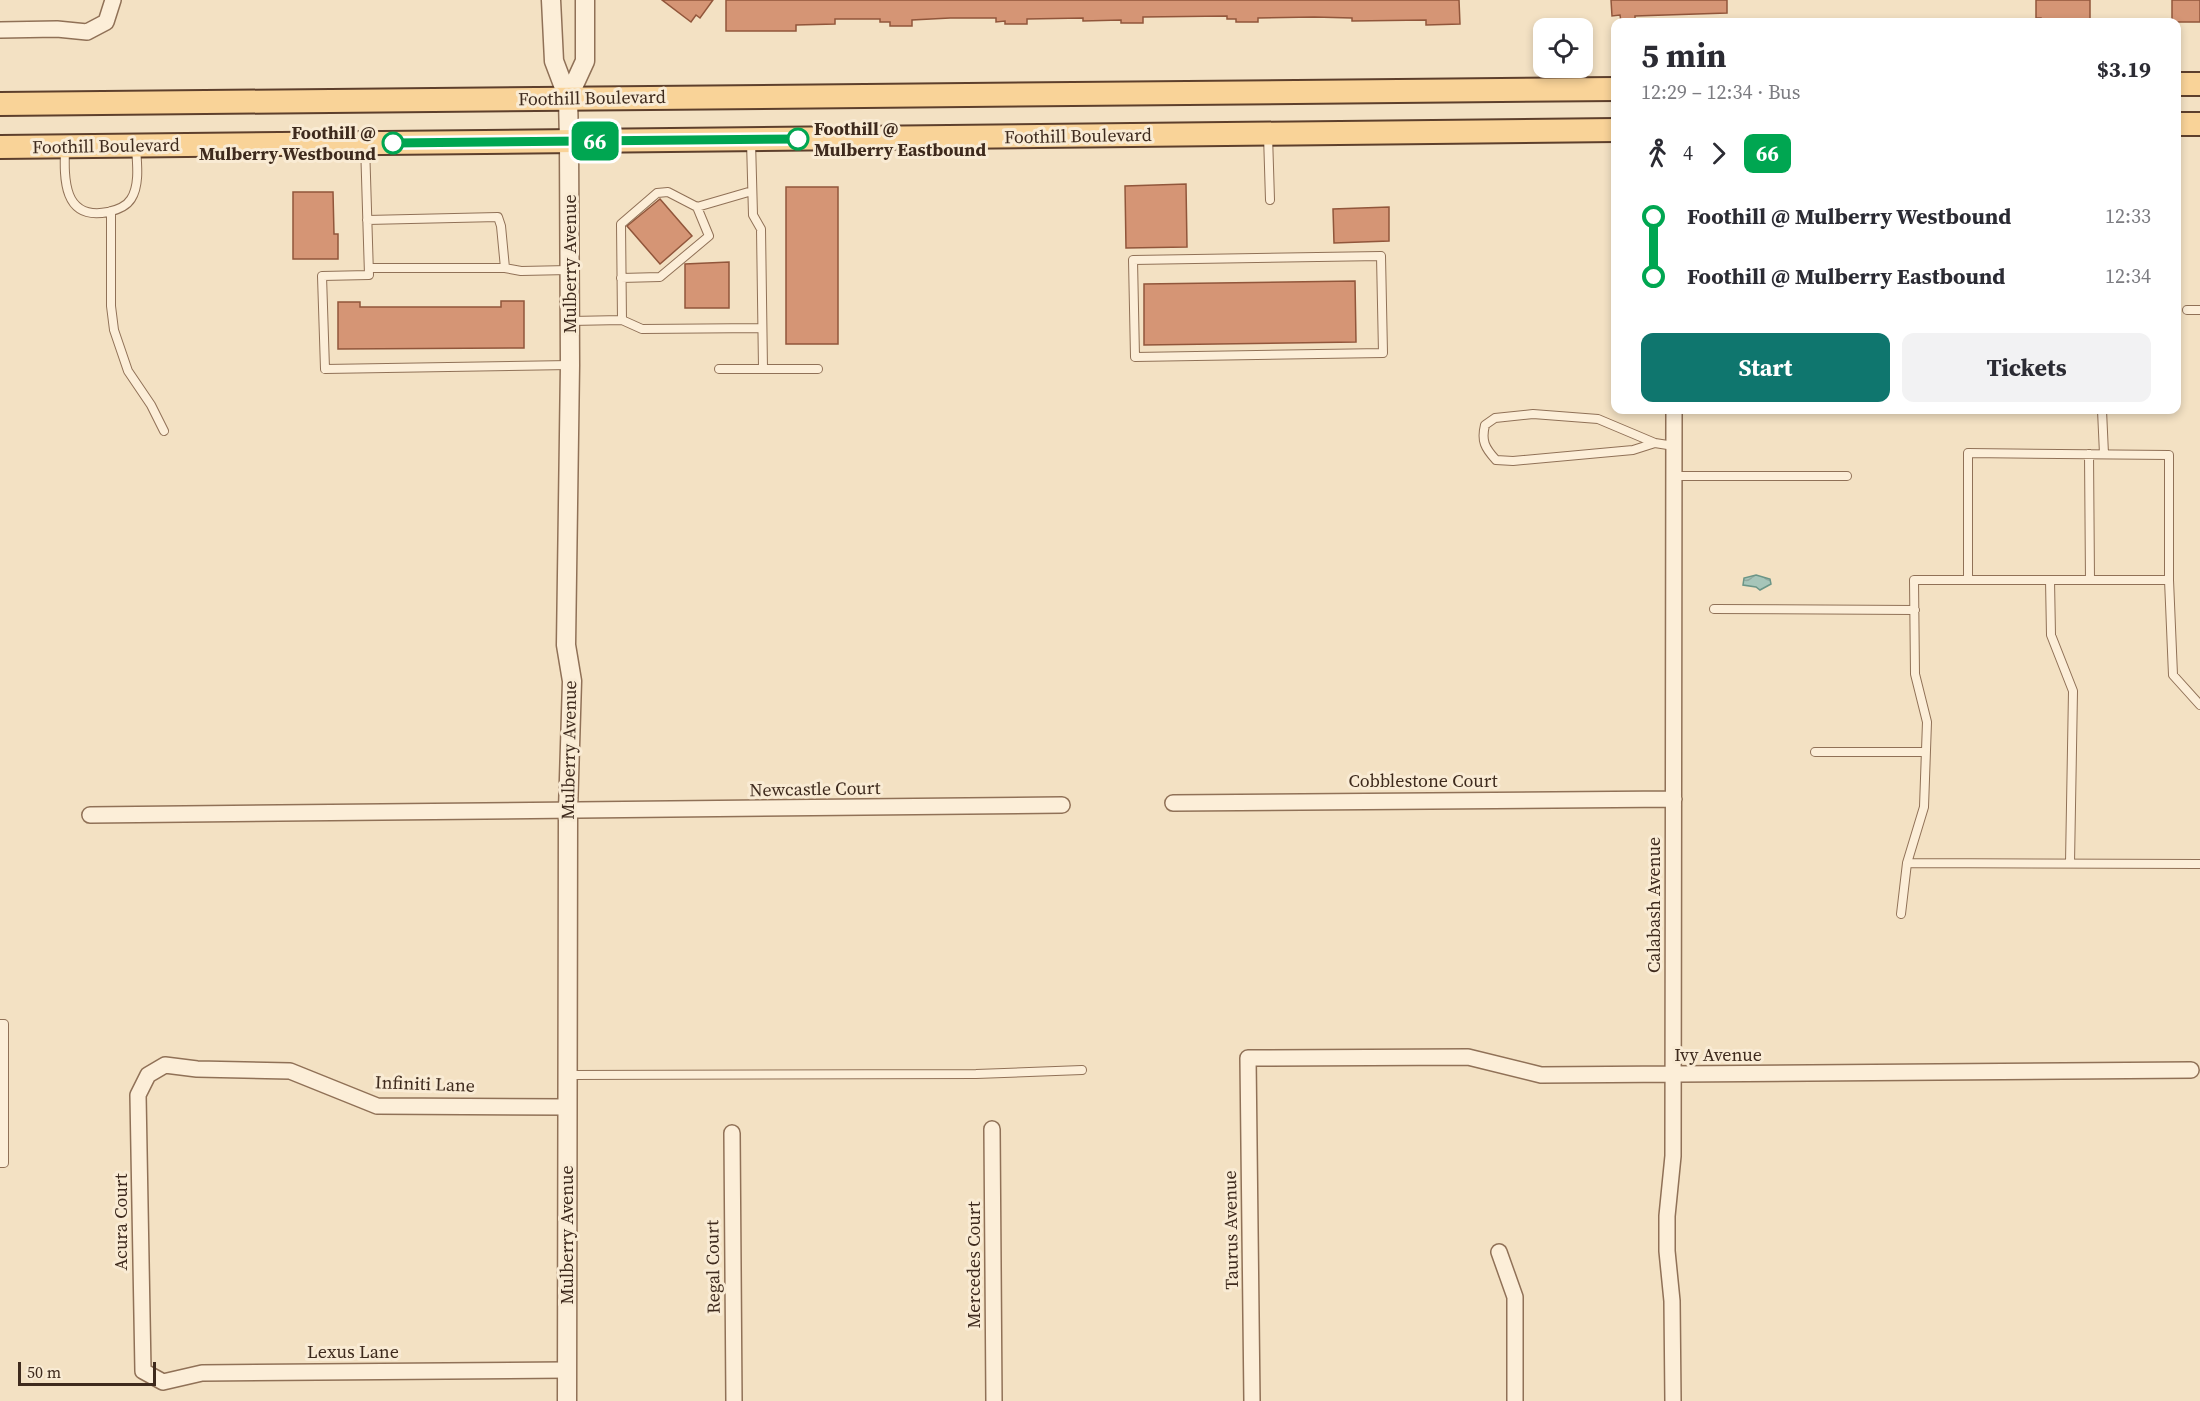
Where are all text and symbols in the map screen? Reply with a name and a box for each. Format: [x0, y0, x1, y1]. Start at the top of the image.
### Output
map controls [1533, 18, 1593, 78]
button: locate [1533, 18, 1593, 78]
text: 5 min [1641, 33, 1727, 78]
text: $3.19 [2097, 54, 2151, 84]
text: 12:29 – 12:34 · Bus [1641, 78, 1800, 106]
street label: Foothill Boulevard [518, 84, 666, 111]
place label: Foothill @ Mulberry Eastbound [814, 116, 986, 162]
place label: Foothill @ Mulberry Westbound [199, 120, 376, 166]
line badge: 66 [568, 122, 622, 160]
street label: Foothill Boulevard [1004, 122, 1152, 149]
text: 66 [584, 127, 606, 156]
marker: Foothill @ Mulberry Eastbound [787, 128, 809, 150]
street label: Foothill Boulevard [32, 132, 180, 159]
marker: Foothill @ Mulberry Westbound [382, 132, 404, 154]
icon: walk [1641, 137, 1674, 170]
icon: forward [1702, 137, 1735, 170]
text: 4 [1683, 139, 1693, 167]
text: 66 [1756, 139, 1779, 168]
street label: Mulberry Avenue [557, 194, 582, 334]
text: Foothill @ Mulberry Westbound [1687, 201, 2011, 231]
text: 12:33 [2105, 202, 2151, 230]
text: Foothill @ Mulberry Eastbound [1687, 261, 2005, 291]
text: 12:34 [2105, 262, 2151, 290]
button: Start [1641, 333, 1890, 402]
button: Tickets [1902, 333, 2151, 402]
street label: Mulberry Avenue [555, 680, 582, 820]
street label: Cobblestone Court [1348, 768, 1498, 793]
street label: Newcastle Court [749, 775, 881, 802]
street label: Calabash Avenue [1641, 837, 1666, 973]
street label: Ivy Avenue [1674, 1042, 1762, 1067]
street label: Infiniti Lane [375, 1069, 475, 1098]
street label: Mulberry Avenue [554, 1165, 579, 1305]
street label: Taurus Avenue [1217, 1170, 1244, 1290]
street label: Acura Court [108, 1173, 133, 1271]
street label: Mercedes Court [961, 1201, 986, 1329]
street label: Regal Court [699, 1220, 726, 1314]
street label: Lexus Lane [307, 1339, 399, 1364]
scale bar [18, 1359, 156, 1386]
text: 50 m [27, 1361, 61, 1383]

